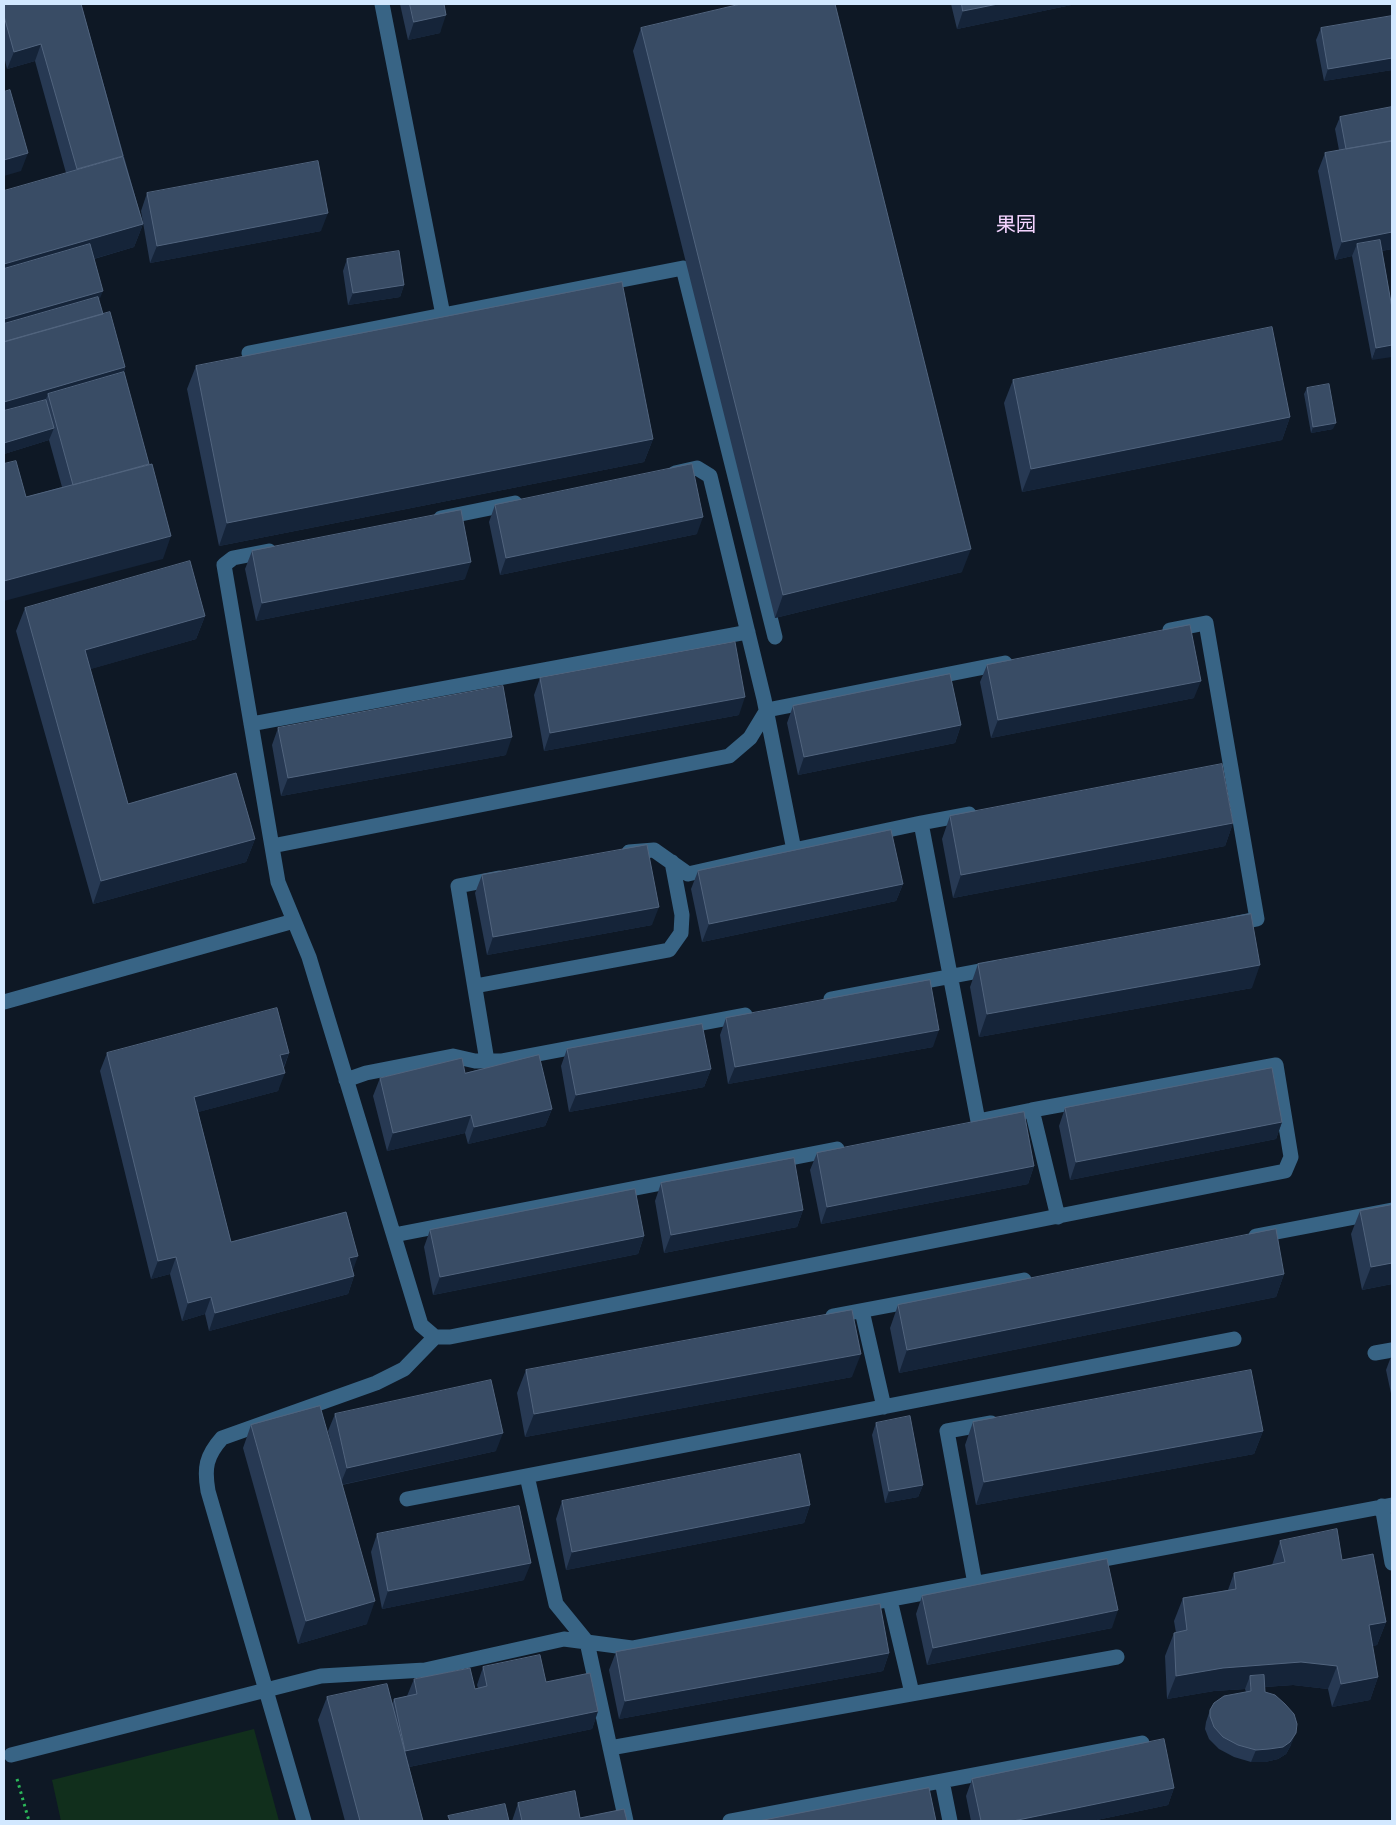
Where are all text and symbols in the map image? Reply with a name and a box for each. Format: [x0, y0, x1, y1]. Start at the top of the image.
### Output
district label: 果园 [996, 214, 1036, 238]

